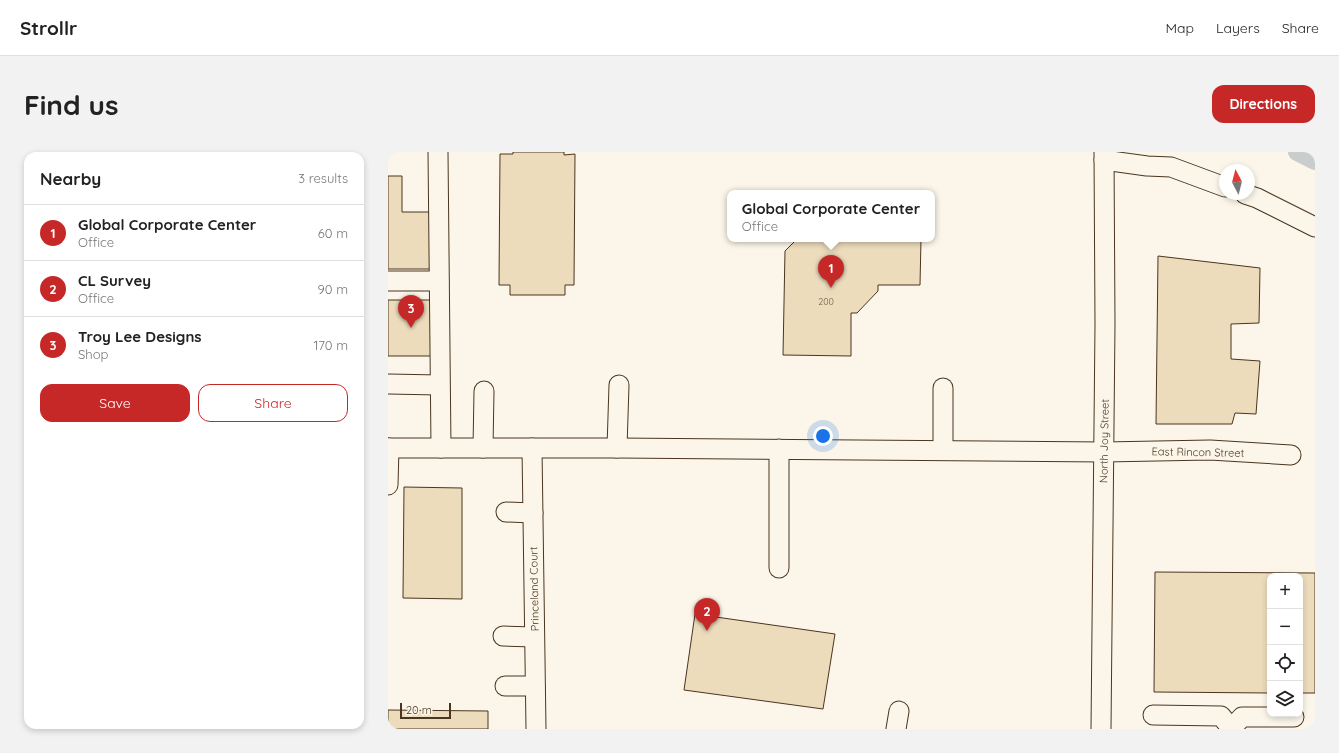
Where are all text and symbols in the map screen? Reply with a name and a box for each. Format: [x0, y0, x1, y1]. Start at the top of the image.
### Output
text: Strollr [20, 16, 77, 40]
text: Map [1165, 19, 1194, 37]
text: Layers [1216, 19, 1260, 37]
text: Share [1282, 19, 1319, 37]
button: Directions [1212, 85, 1315, 123]
text: Find us [24, 87, 118, 122]
north arrow [1219, 164, 1255, 200]
text: Nearby [40, 168, 101, 189]
text: 3 results [298, 170, 348, 186]
popup [727, 190, 935, 242]
text: Global Corporate Center [742, 199, 920, 218]
text: Global Corporate Center [78, 215, 256, 234]
text: Office [742, 218, 778, 234]
text: 1 [50, 225, 56, 241]
text: 60 m [318, 225, 348, 241]
text: Office [78, 234, 114, 250]
pin: 1 [818, 255, 844, 288]
text: CL Survey [78, 271, 151, 290]
text: 2 [49, 281, 57, 297]
text: 90 m [318, 281, 348, 297]
text: Office [78, 290, 114, 306]
pin: 3 [398, 295, 424, 328]
house number: 200 [818, 296, 834, 307]
text: Troy Lee Designs [78, 327, 202, 346]
text: 3 [50, 337, 56, 353]
text: 170 m [313, 337, 348, 353]
text: Shop [78, 346, 108, 362]
button: Save [40, 384, 190, 422]
button: Share [198, 384, 348, 422]
street label: North Joy Street [1096, 399, 1112, 483]
your location [813, 426, 833, 446]
street label: East Rincon Street [1152, 444, 1245, 460]
street label: Princeland Court [526, 546, 542, 631]
map controls [1267, 573, 1303, 717]
button: + [1267, 573, 1303, 609]
pin: 2 [694, 598, 720, 631]
button: − [1267, 609, 1303, 645]
button: locate [1267, 645, 1303, 681]
button: layers [1267, 681, 1303, 717]
scale bar [400, 701, 451, 720]
text: 20 m [406, 703, 432, 717]

